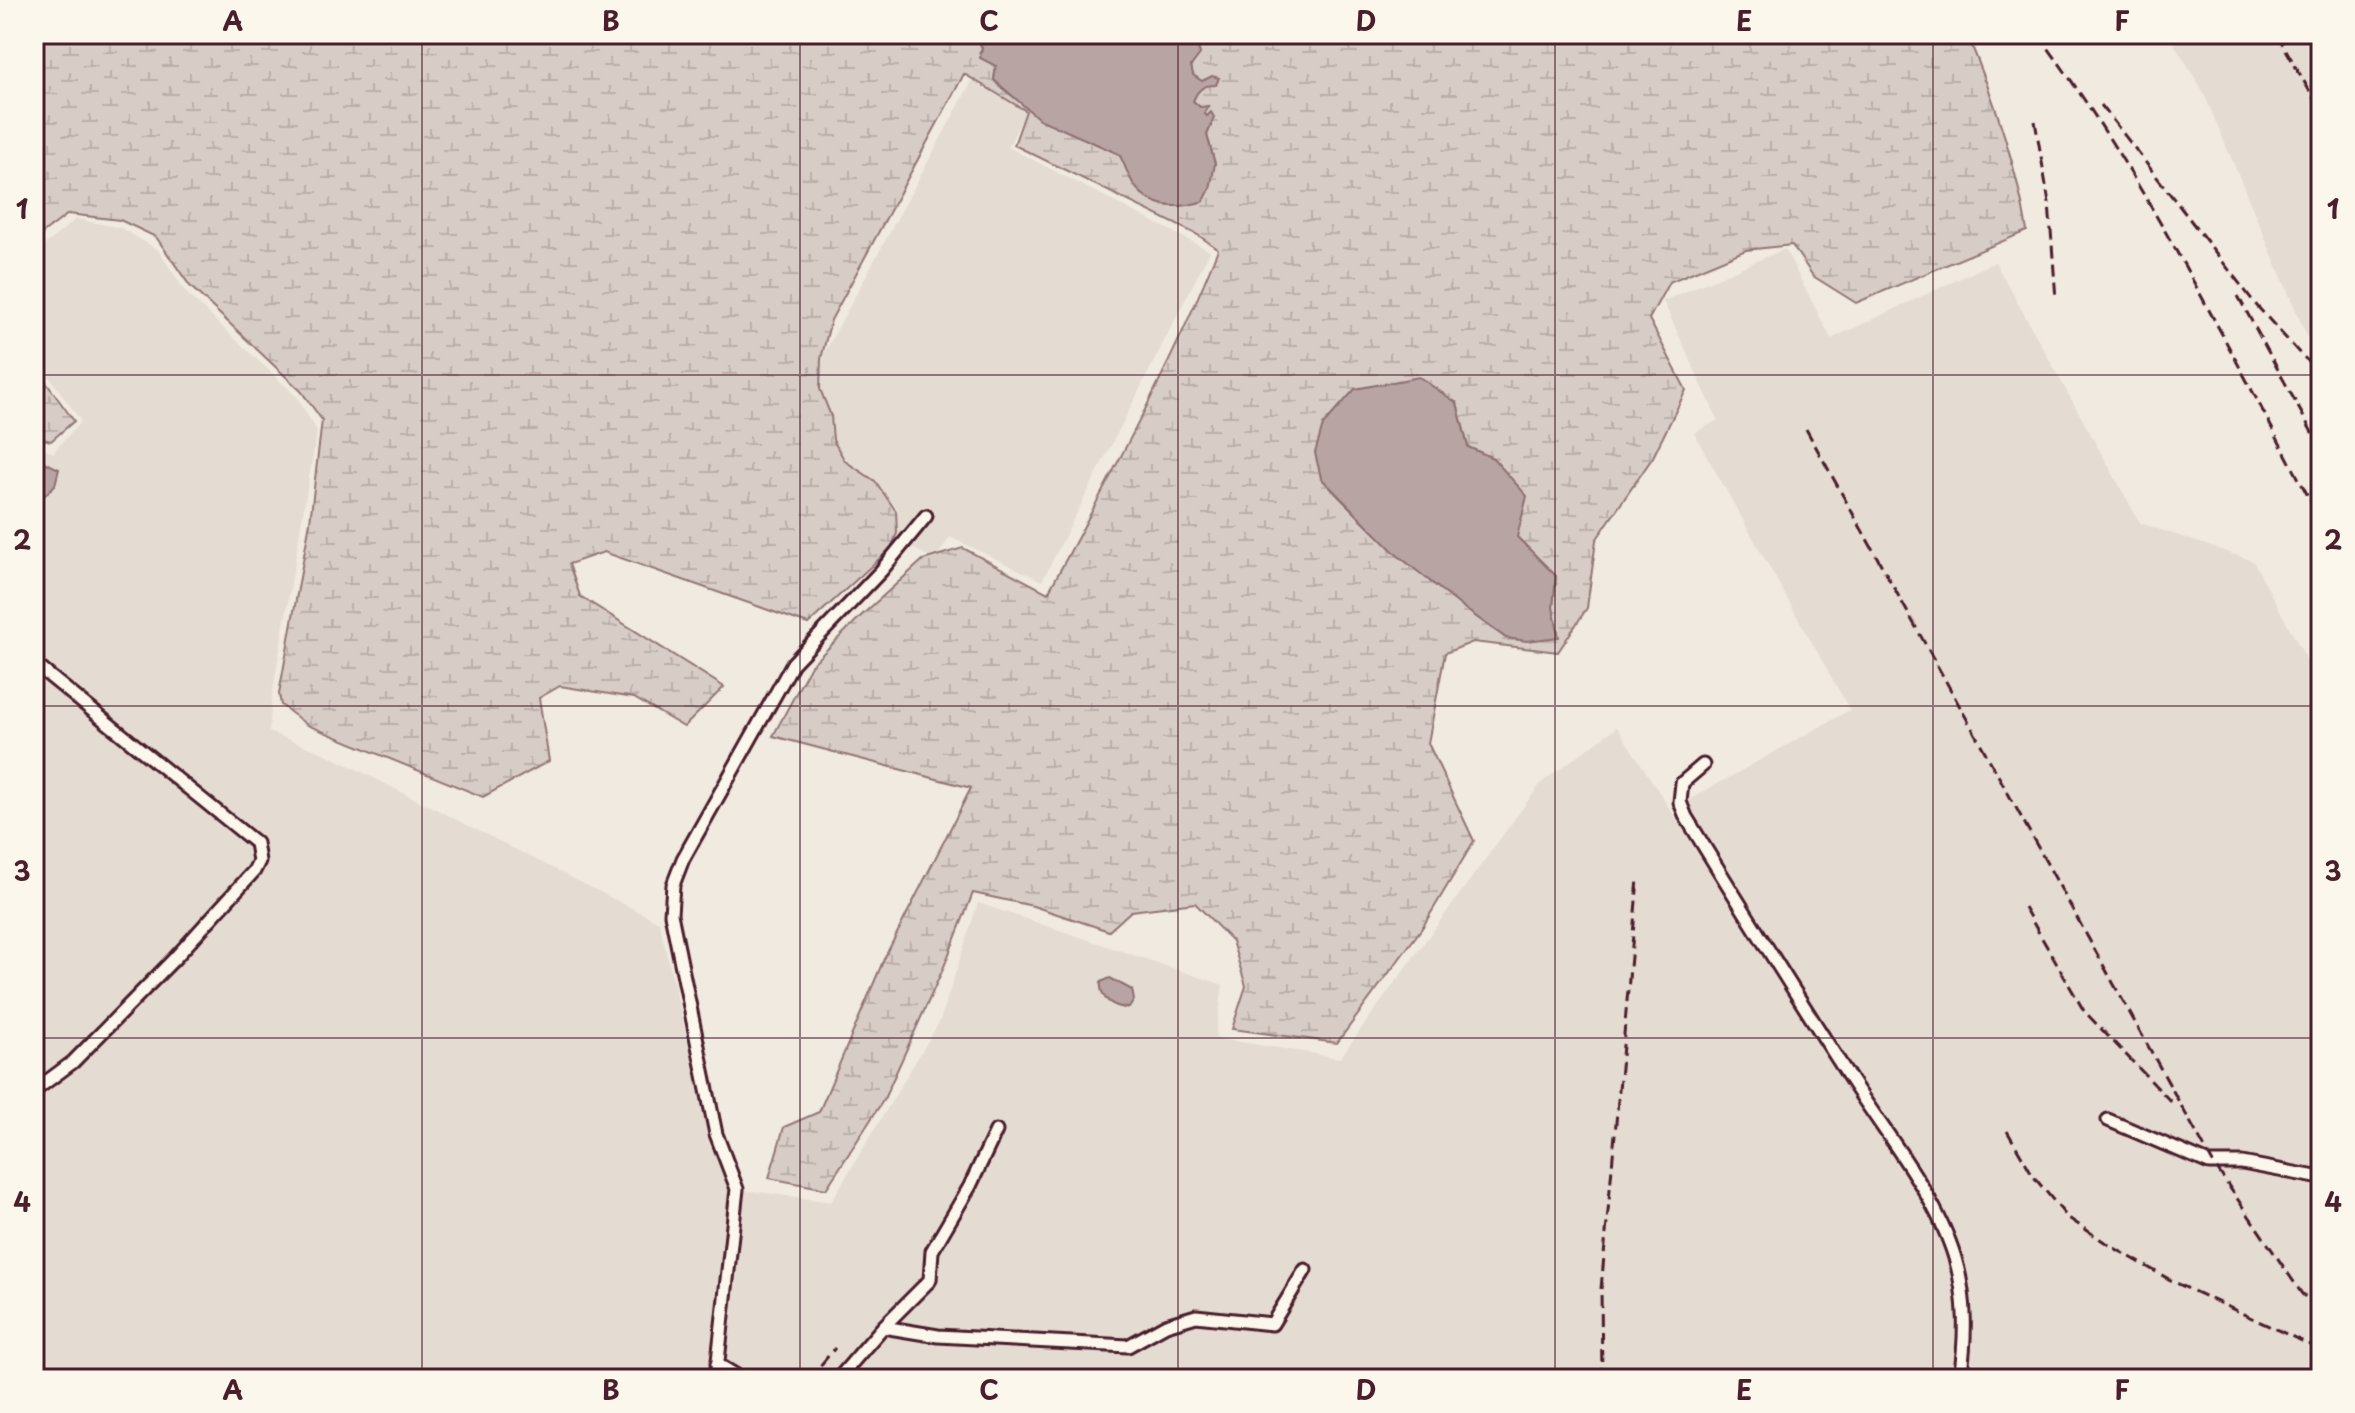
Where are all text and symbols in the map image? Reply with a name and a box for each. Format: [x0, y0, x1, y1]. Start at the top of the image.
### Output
text: A [223, 1, 243, 40]
text: B [602, 1, 620, 40]
text: C [979, 1, 999, 40]
text: D [1356, 1, 1376, 40]
text: E [1736, 1, 1752, 40]
text: F [2114, 1, 2130, 40]
text: 1 [16, 189, 28, 228]
text: 1 [2327, 189, 2339, 228]
text: 2 [13, 520, 31, 559]
text: 2 [2324, 520, 2342, 559]
text: 3 [13, 851, 31, 890]
text: 3 [2324, 851, 2342, 890]
text: 4 [13, 1182, 31, 1221]
text: 4 [2324, 1182, 2342, 1221]
text: A [223, 1370, 243, 1409]
text: B [602, 1370, 620, 1409]
text: C [979, 1370, 999, 1409]
text: D [1356, 1370, 1376, 1409]
text: E [1736, 1370, 1752, 1409]
text: F [2114, 1370, 2130, 1409]

